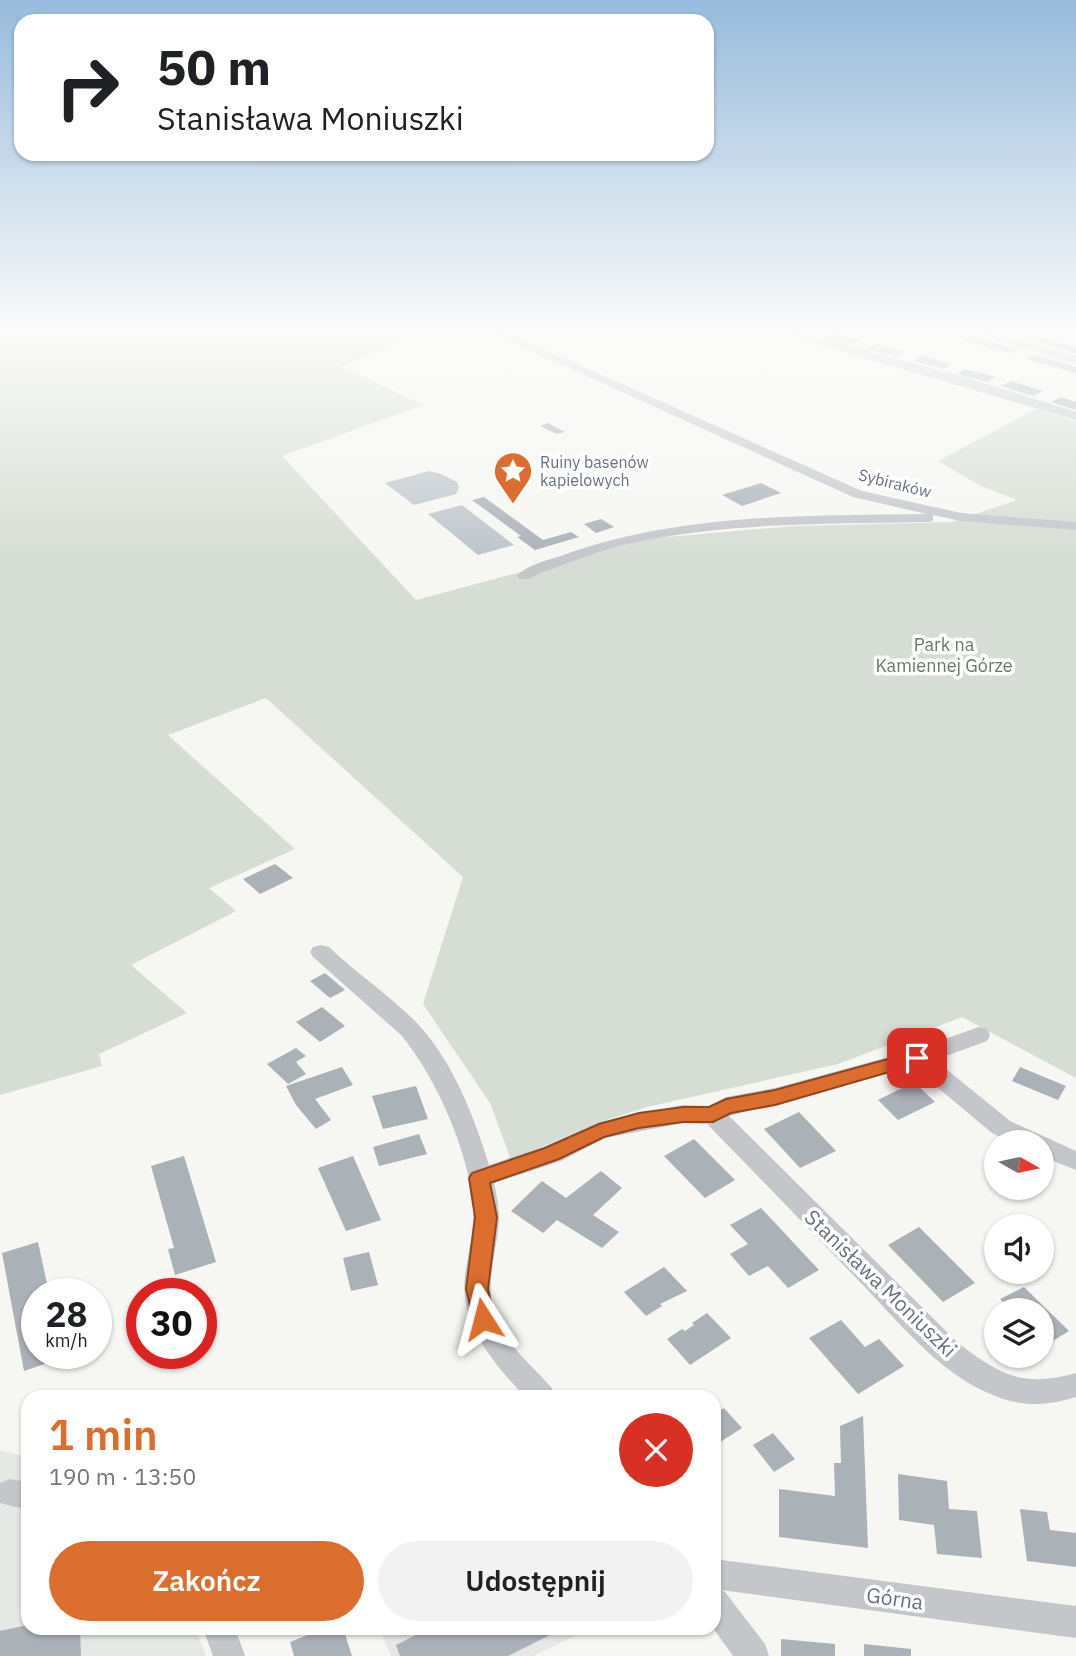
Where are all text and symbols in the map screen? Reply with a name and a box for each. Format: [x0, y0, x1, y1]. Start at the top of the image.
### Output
text: 50 m [157, 35, 271, 98]
icon: right [42, 42, 133, 133]
text: Stanisława Moniuszki [157, 97, 464, 139]
place icon: Ruiny basenów kapielowych [492, 450, 534, 505]
place label: Ruiny basenów kapielowych [540, 452, 649, 490]
street label: Sybiraków [857, 464, 933, 502]
park label: Park na Kamiennej Górze [875, 633, 1013, 677]
pin [887, 1028, 947, 1088]
icon: arrive [898, 1039, 936, 1077]
north arrow [984, 1130, 1054, 1200]
map controls [984, 1130, 1054, 1368]
street label: Stanisława Moniuszki [799, 1203, 963, 1363]
button: sound [984, 1214, 1054, 1284]
speed limit sign: 30 [126, 1278, 217, 1369]
position arrow [446, 1282, 520, 1356]
text: 28 [45, 1291, 88, 1337]
button: layers [984, 1298, 1054, 1368]
text: km/h [45, 1329, 88, 1352]
text: 1 min [49, 1407, 158, 1462]
button: close [619, 1413, 693, 1487]
text: 190 m · 13:50 [49, 1461, 196, 1491]
button: Zakończ [49, 1541, 364, 1621]
button: Udostępnij [378, 1541, 693, 1621]
street label: Górna [865, 1580, 925, 1616]

